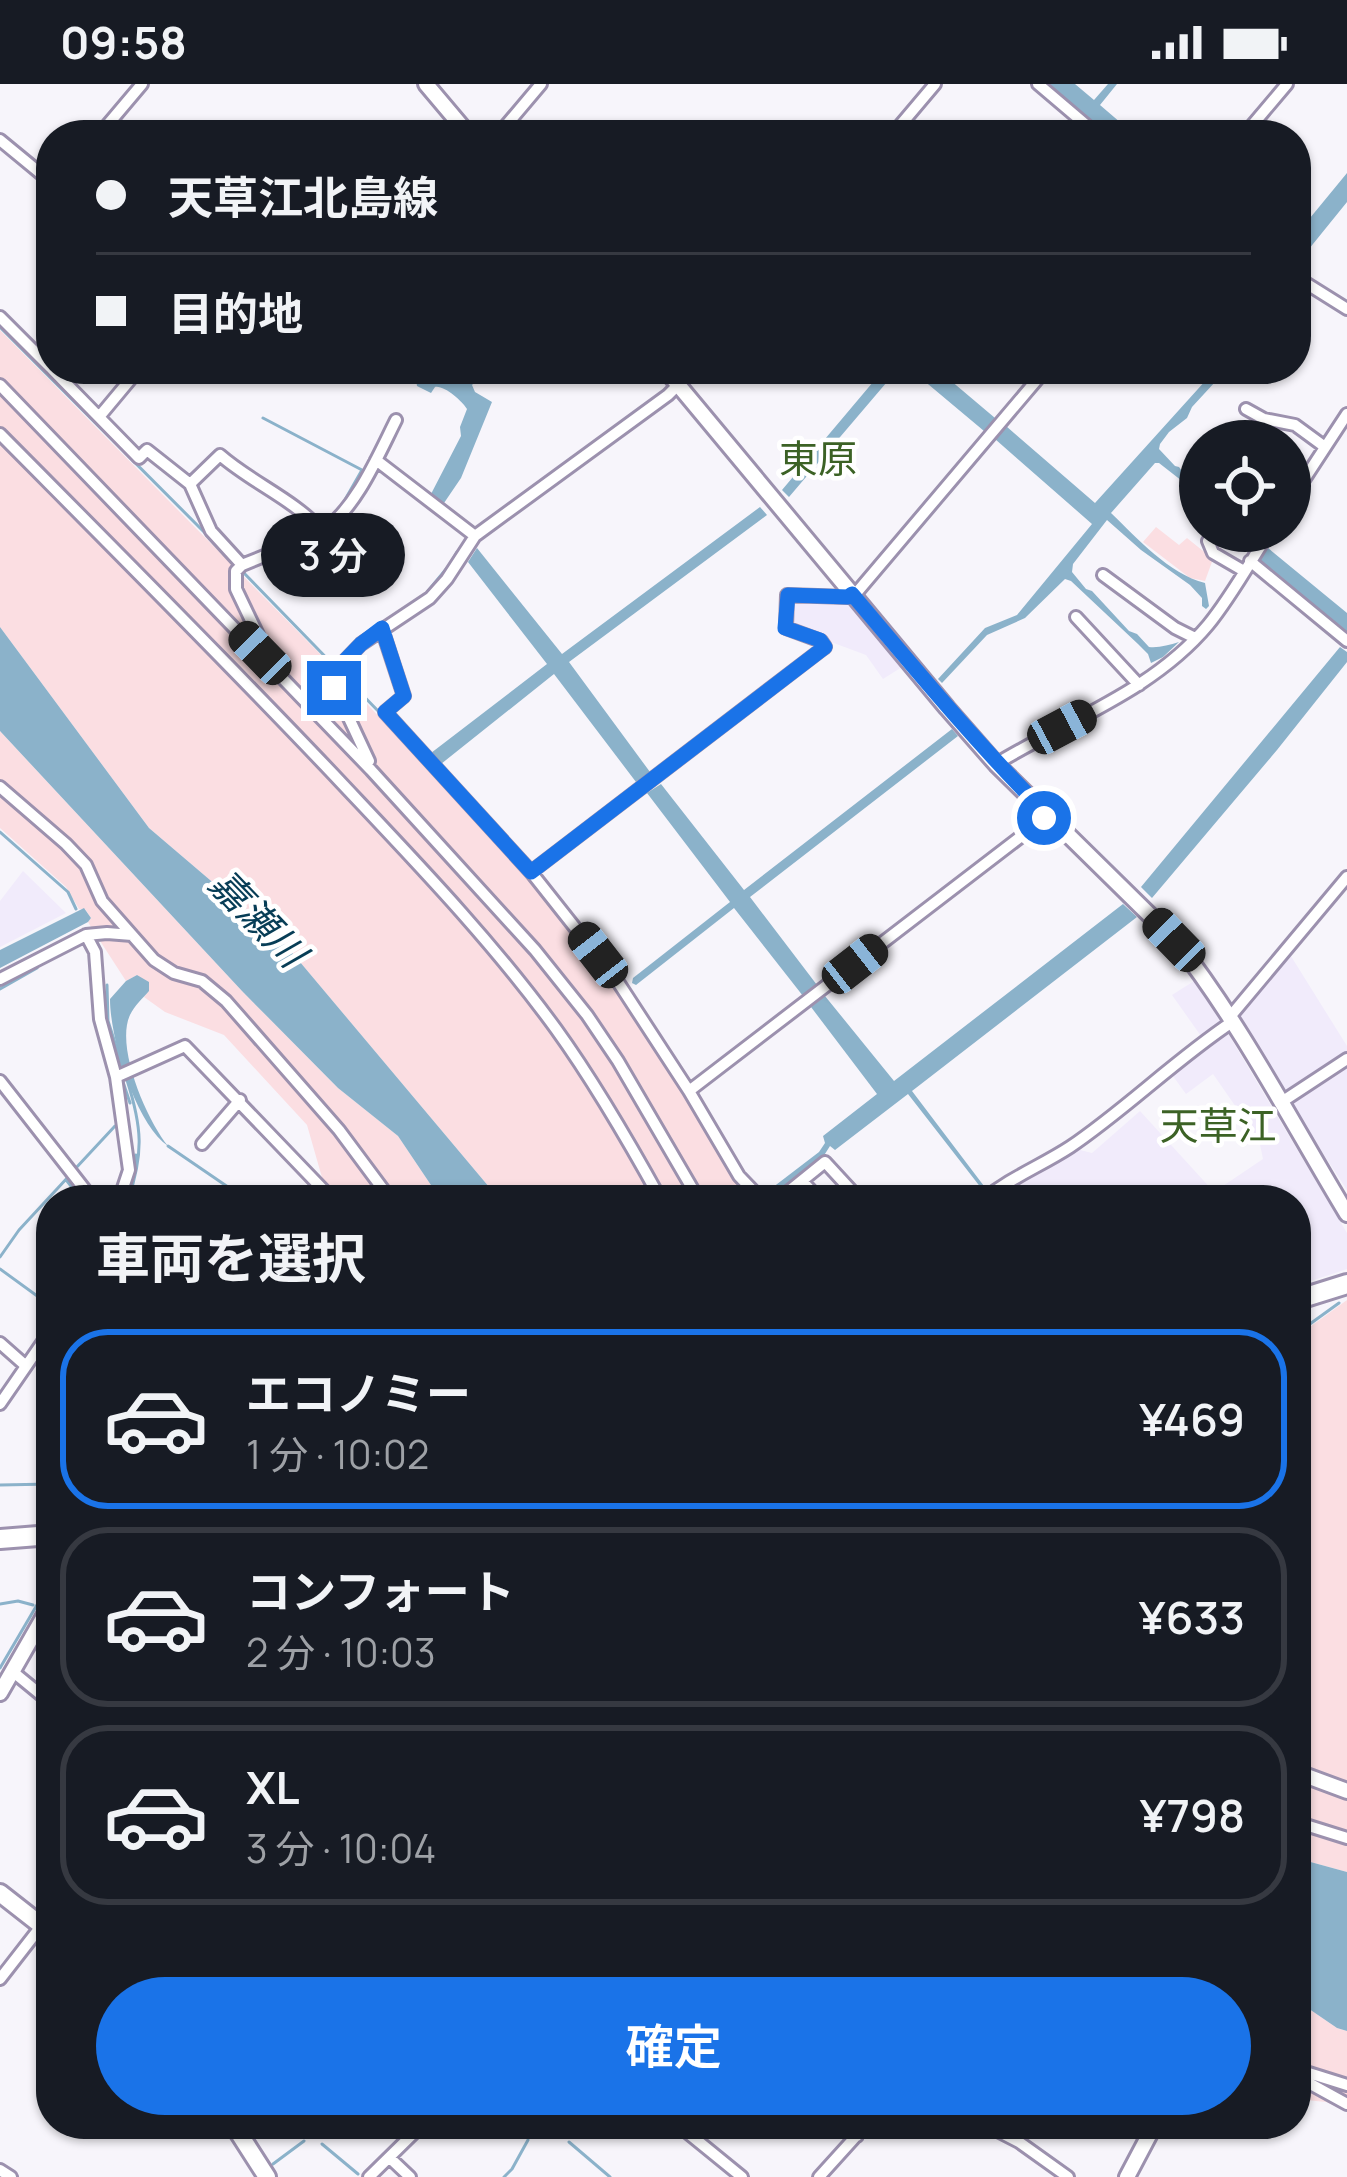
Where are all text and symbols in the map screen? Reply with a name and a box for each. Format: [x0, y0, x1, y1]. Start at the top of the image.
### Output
text: 09:58 [60, 11, 187, 73]
text: 天草江北島線 [168, 166, 438, 228]
text: 目的地 [168, 282, 303, 344]
map controls [1179, 420, 1311, 552]
button: locate [1179, 420, 1311, 552]
district label: 東原 [779, 431, 857, 485]
callout: 3 分 [262, 514, 406, 598]
text: 3 分 [298, 528, 368, 582]
car [222, 615, 298, 691]
route end [307, 661, 361, 715]
car [1022, 694, 1102, 760]
route start [1017, 791, 1071, 845]
water label: 嘉瀬川 [199, 856, 322, 981]
car [1136, 902, 1212, 978]
car [562, 916, 634, 994]
car [816, 928, 894, 1000]
district label: 天草江 [1159, 1098, 1277, 1152]
text: 車両を選択 [96, 1220, 366, 1294]
text: エコノミー [246, 1362, 471, 1424]
icon: car [102, 1365, 210, 1473]
text: ¥469 [1139, 1388, 1245, 1450]
text: 1 分 · 10:02 [246, 1427, 429, 1481]
text: コンフォート [246, 1560, 515, 1622]
icon: car [102, 1563, 210, 1671]
text: ¥633 [1139, 1586, 1245, 1648]
text: 2 分 · 10:03 [246, 1625, 435, 1679]
text: XL [246, 1756, 300, 1818]
icon: car [102, 1761, 210, 1869]
text: ¥798 [1140, 1784, 1245, 1846]
text: 3 分 · 10:04 [246, 1821, 436, 1875]
button: 確定 [96, 1977, 1251, 2115]

